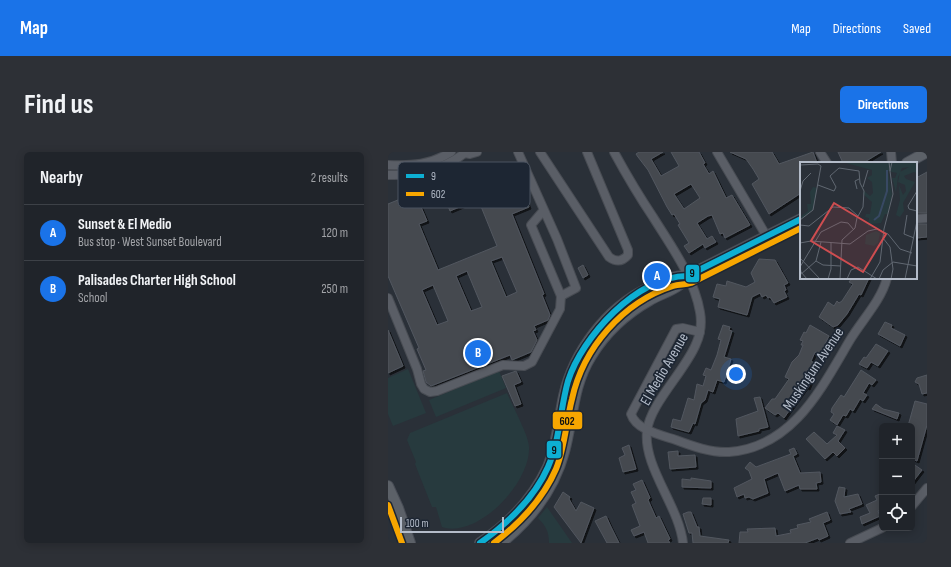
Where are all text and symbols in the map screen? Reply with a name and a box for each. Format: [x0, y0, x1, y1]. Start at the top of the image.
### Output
text: Map [20, 17, 48, 40]
text: Map [791, 20, 811, 37]
text: Directions [833, 20, 881, 37]
text: Saved [903, 20, 931, 37]
button: Directions [840, 86, 927, 123]
text: Find us [24, 88, 93, 121]
legend [398, 162, 530, 208]
inset map [800, 162, 917, 279]
text: Nearby [40, 168, 83, 188]
text: 2 results [311, 170, 348, 186]
text: 9 [431, 170, 436, 183]
text: 602 [431, 188, 446, 201]
text: Sunset & El Medio [78, 215, 172, 234]
text: A [50, 225, 56, 241]
text: 120 m [322, 225, 348, 241]
text: Bus stop · West Sunset Boulevard [78, 234, 222, 250]
pin: A [644, 261, 670, 291]
line badge: 9 [685, 264, 700, 283]
text: 9 [689, 267, 695, 280]
text: Palisades Charter High School [78, 271, 236, 290]
text: B [50, 281, 56, 297]
text: 250 m [321, 281, 348, 297]
text: School [78, 290, 108, 306]
street label: Muskingum Avenue [779, 324, 848, 415]
street label: El Medio Avenue [636, 330, 693, 409]
pin: B [465, 338, 491, 368]
your location [726, 364, 746, 384]
line badge: 602 [552, 411, 583, 430]
text: 602 [559, 415, 575, 428]
map controls [879, 423, 915, 531]
button: + [879, 423, 915, 459]
line badge: 9 [546, 440, 562, 459]
text: 9 [551, 444, 557, 457]
button: − [879, 459, 915, 495]
button: locate [879, 495, 915, 531]
scale bar [400, 515, 504, 534]
text: 100 m [406, 517, 428, 530]

